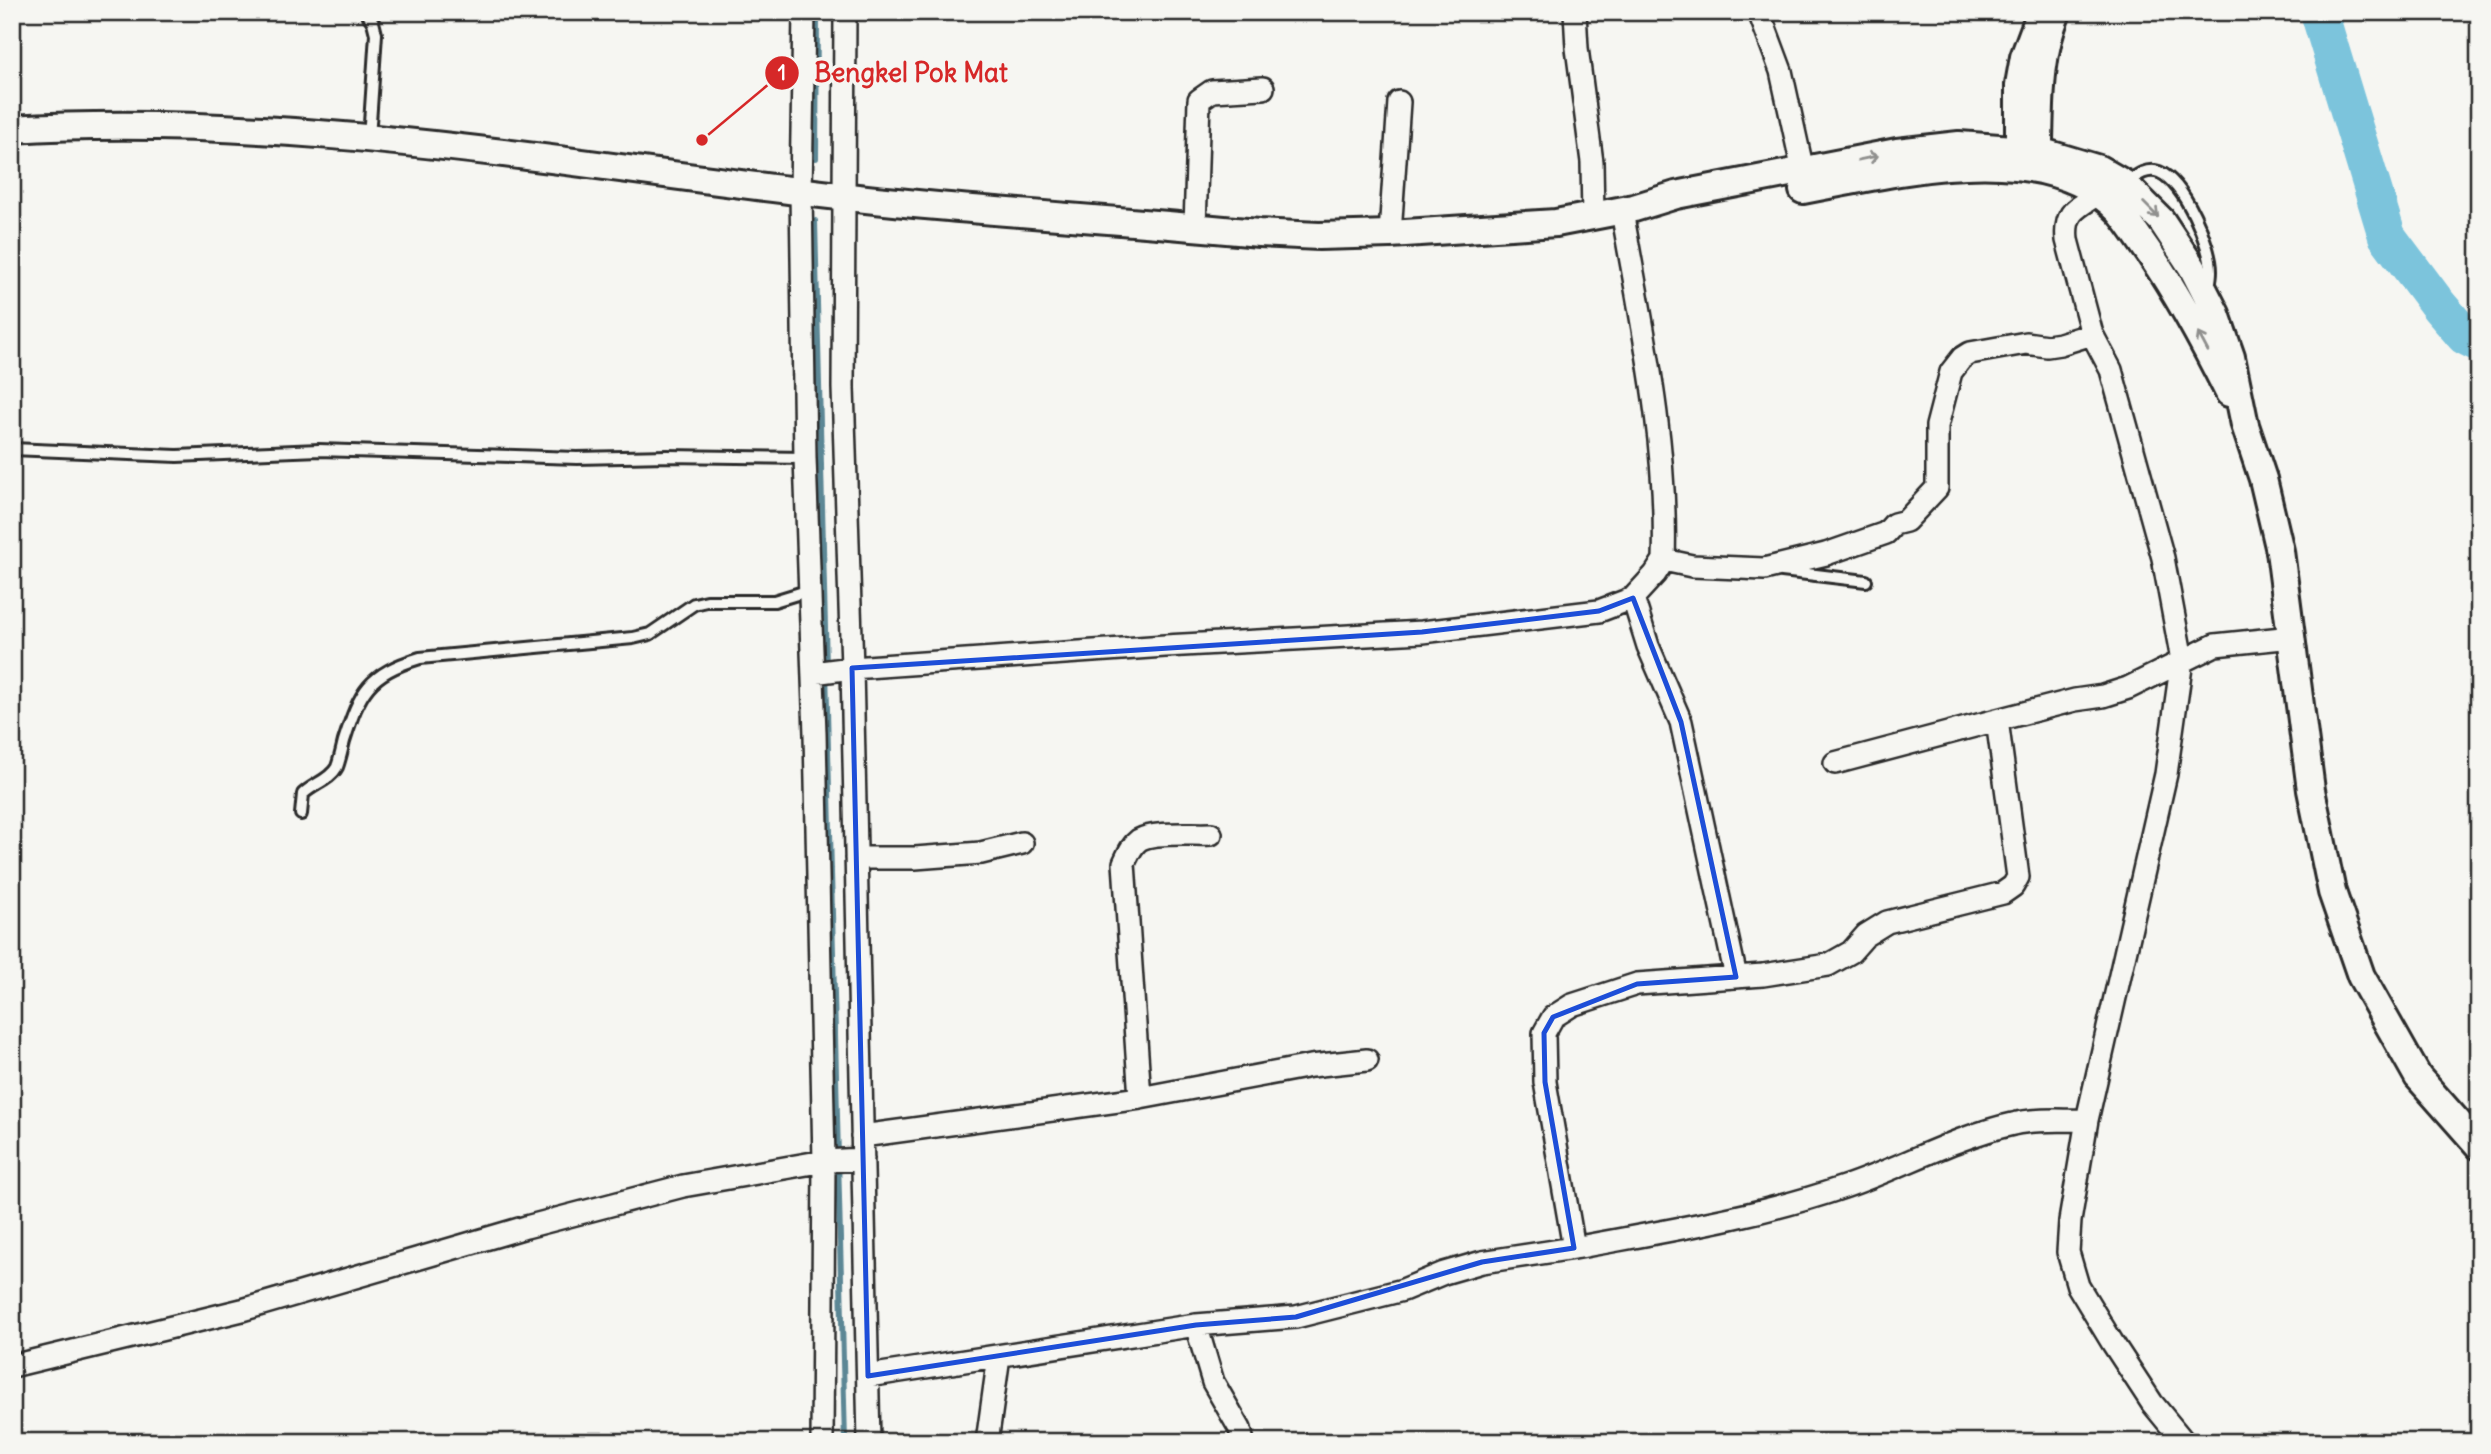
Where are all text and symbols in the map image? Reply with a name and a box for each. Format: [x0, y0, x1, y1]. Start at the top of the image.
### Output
callout: Bengkel Pok Mat [765, 49, 1021, 96]
text: Bengkel Pok Mat [814, 56, 1008, 89]
text: 1 [778, 59, 786, 86]
one-way arrow [1856, 151, 1879, 165]
one-way arrow [2142, 201, 2159, 218]
one-way arrow [2196, 332, 2209, 353]

